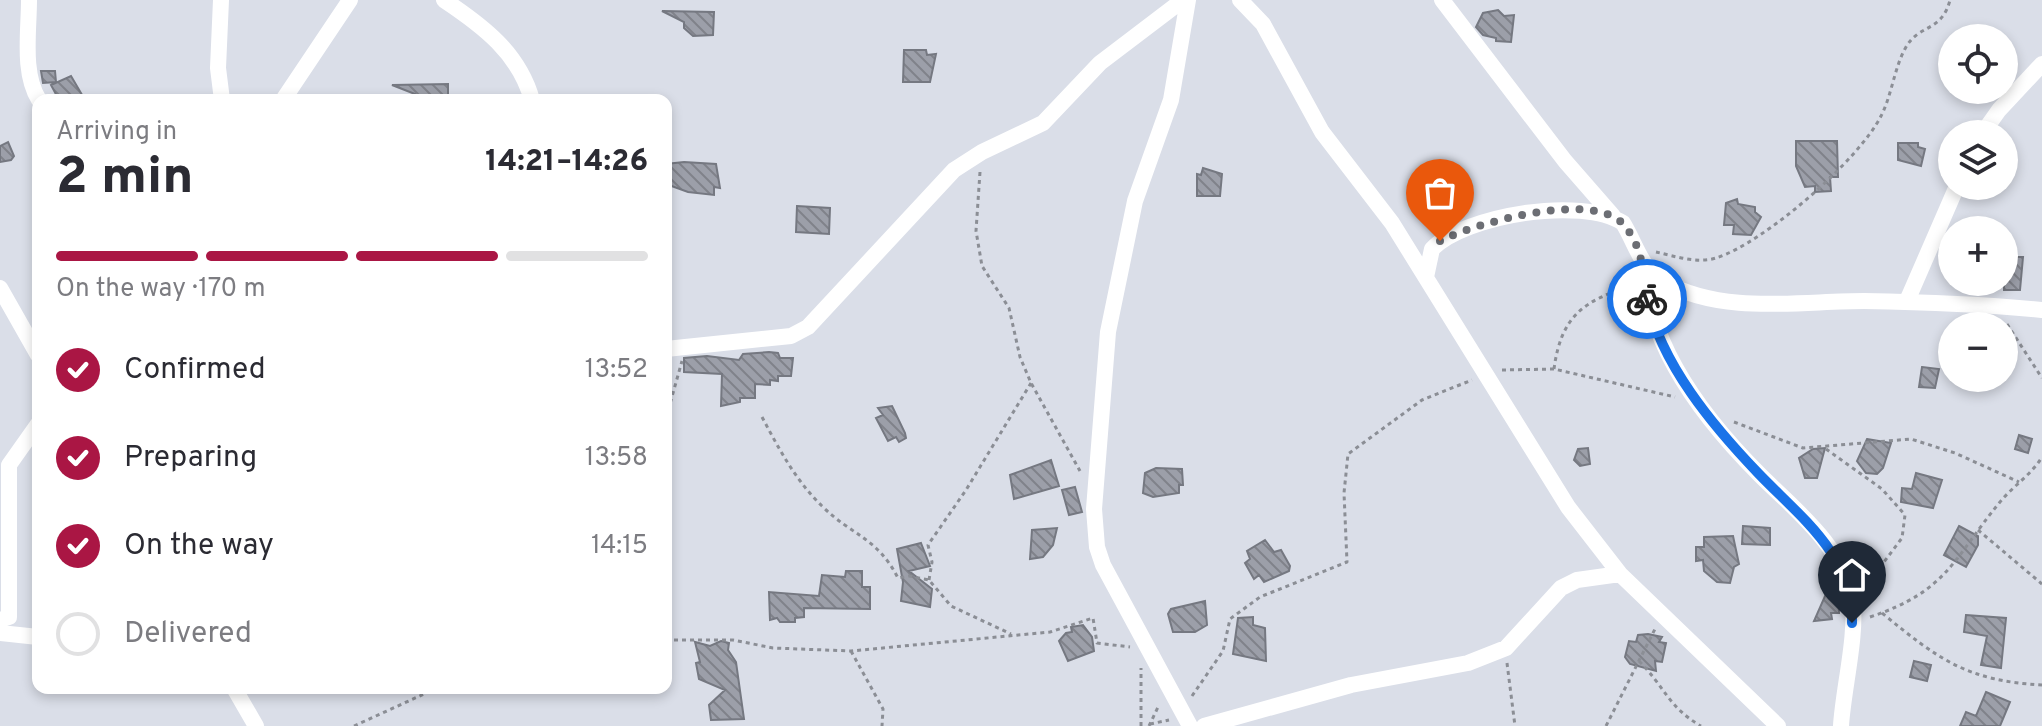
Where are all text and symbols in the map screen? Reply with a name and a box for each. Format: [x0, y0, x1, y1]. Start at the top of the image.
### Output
map controls [1938, 24, 2018, 392]
button: locate [1938, 24, 2018, 104]
text: Arriving in [56, 116, 177, 149]
button: layers [1938, 120, 2018, 200]
text: 14:21–14:26 [485, 144, 648, 181]
text: 2 min [56, 146, 194, 212]
pin [1406, 159, 1474, 241]
icon: bag [1418, 171, 1462, 215]
button: + [1938, 216, 2018, 296]
courier [1607, 259, 1687, 339]
text: On the way · 170 m [56, 273, 265, 306]
icon: bike [1625, 277, 1669, 321]
button: − [1938, 312, 2018, 392]
icon: check [56, 348, 100, 392]
text: Confirmed [124, 352, 266, 389]
text: 13:52 [585, 354, 648, 387]
icon: check [56, 436, 100, 480]
text: Preparing [124, 440, 257, 477]
text: 13:58 [585, 442, 648, 475]
icon: check [56, 524, 100, 568]
text: On the way [124, 528, 274, 565]
text: 14:15 [591, 530, 648, 563]
pin [1818, 541, 1886, 623]
icon: home [1830, 553, 1874, 597]
text: Delivered [124, 616, 252, 653]

